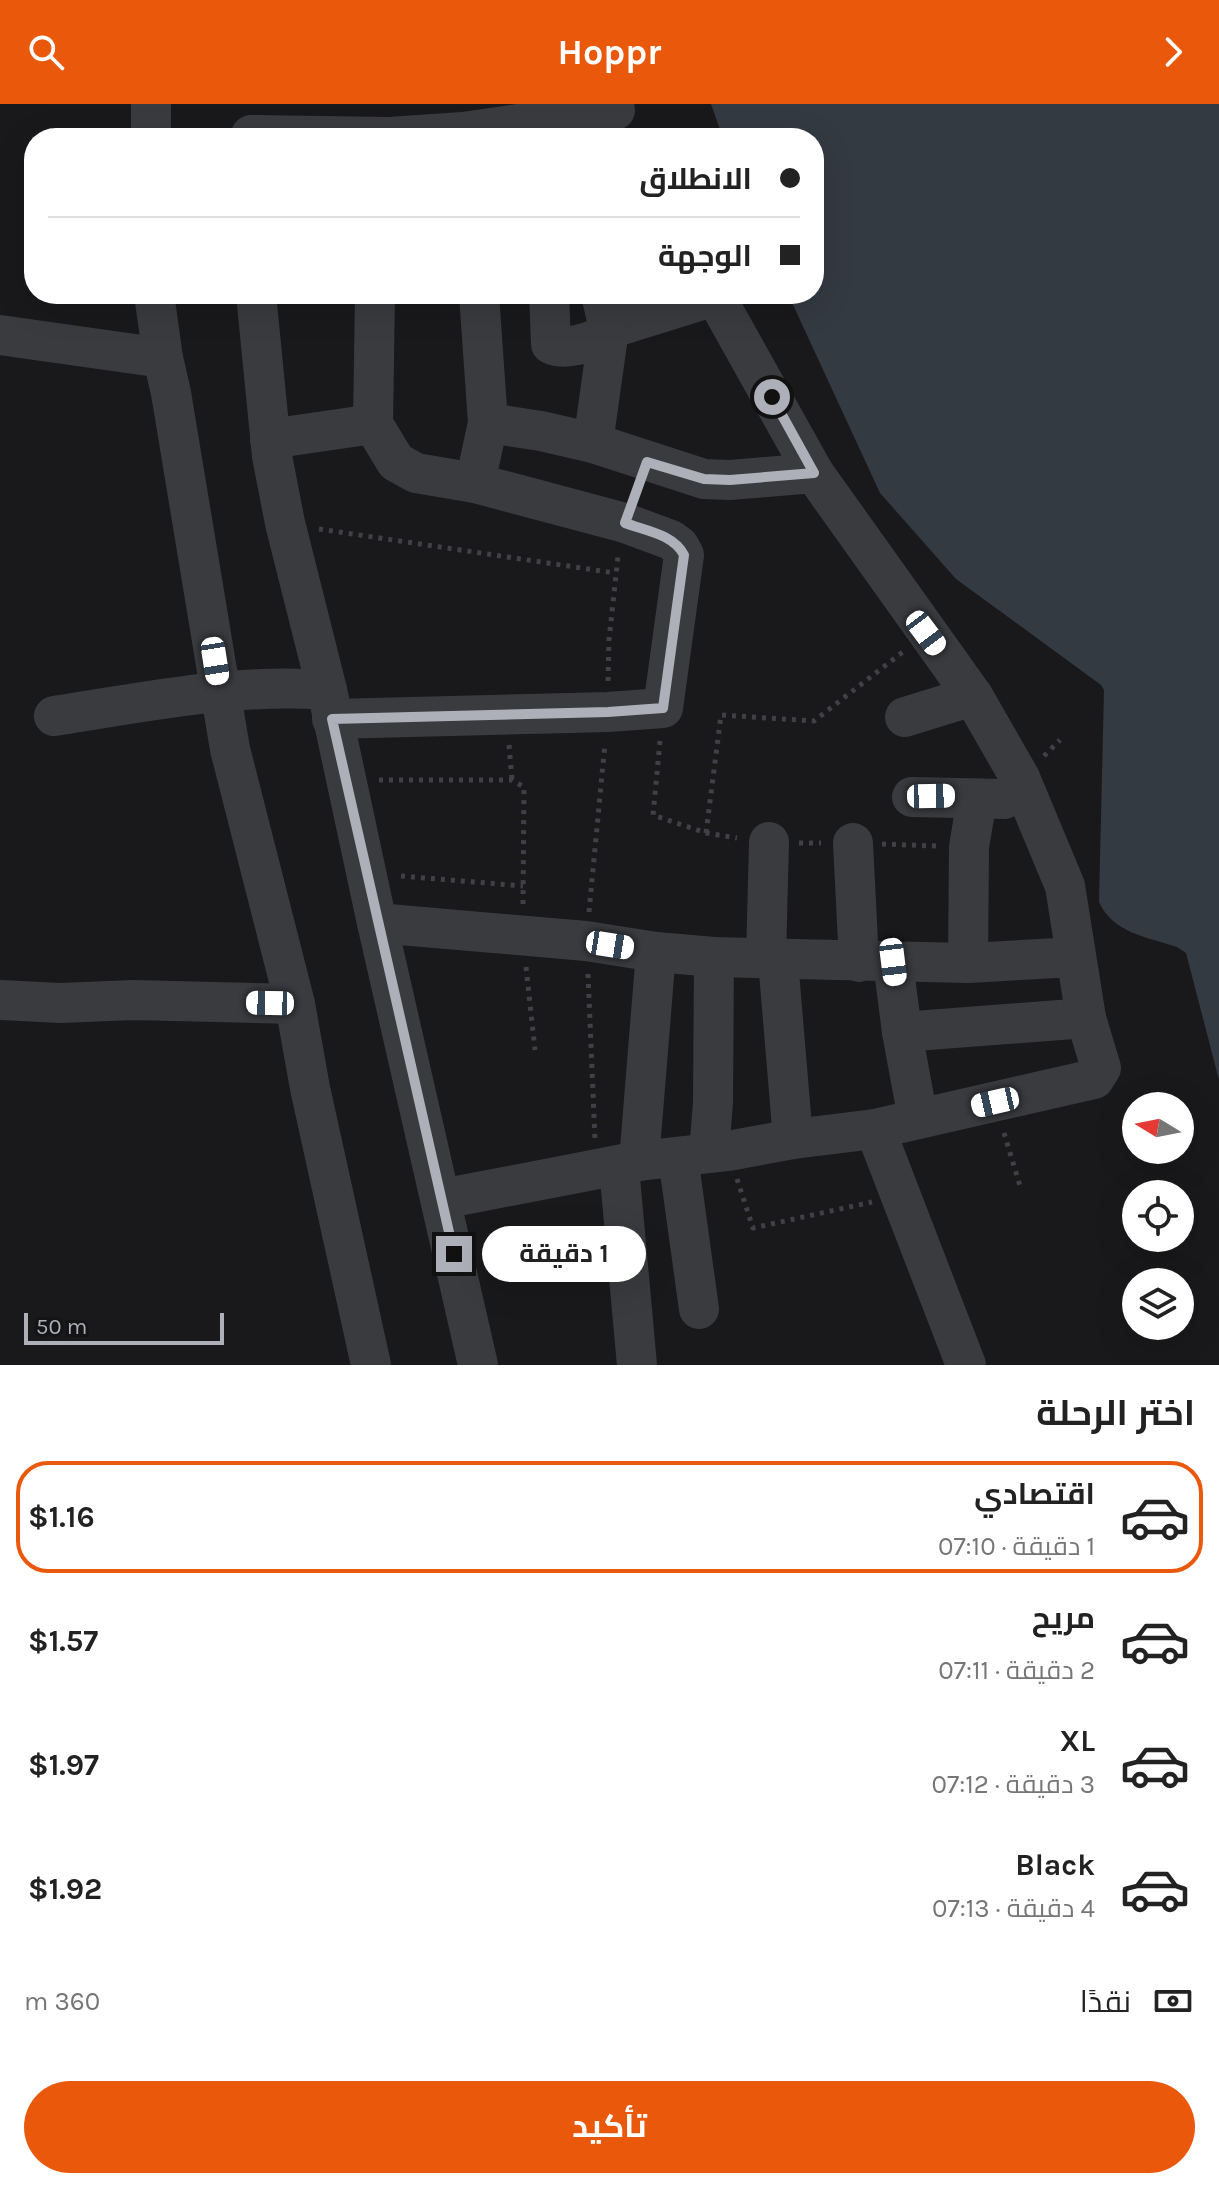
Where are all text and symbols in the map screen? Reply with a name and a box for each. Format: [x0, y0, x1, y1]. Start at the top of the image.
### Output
icon: search [24, 30, 68, 74]
icon: forward [1151, 30, 1195, 74]
text: Hoppr [558, 31, 661, 73]
text: الانطلاق [639, 161, 752, 197]
text: الوجهة [658, 238, 752, 274]
route start [754, 379, 790, 415]
car [902, 607, 950, 659]
car [199, 635, 231, 687]
car [907, 784, 955, 808]
car [584, 929, 636, 961]
car [878, 937, 908, 987]
car [246, 991, 294, 1015]
car [969, 1085, 1021, 1119]
north arrow [1122, 1092, 1194, 1164]
map controls [1122, 1092, 1194, 1340]
button: locate [1122, 1180, 1194, 1252]
callout: 1 دقيقة [482, 1226, 646, 1282]
route end [436, 1236, 472, 1272]
text: 1 دقيقة [519, 1238, 609, 1269]
button: layers [1122, 1268, 1194, 1340]
scale bar [24, 1309, 224, 1345]
text: 50 m [36, 1314, 87, 1340]
text: اختر الرحلة [1036, 1392, 1195, 1434]
text: اقتصادي [974, 1476, 1095, 1512]
icon: car [1119, 1481, 1191, 1553]
text: $1.16 [28, 1499, 95, 1535]
text: 1 دقيقة · 07:10 [938, 1531, 1095, 1562]
text: مريح [1032, 1600, 1095, 1636]
icon: car [1119, 1605, 1191, 1677]
text: $1.57 [28, 1623, 98, 1659]
text: 2 دقيقة · 07:11 [938, 1655, 1095, 1686]
text: XL [1060, 1723, 1095, 1759]
icon: car [1119, 1729, 1191, 1801]
text: $1.97 [28, 1747, 99, 1783]
text: 3 دقيقة · 07:12 [932, 1769, 1095, 1800]
text: Black [1015, 1847, 1095, 1883]
icon: car [1119, 1853, 1191, 1925]
text: $1.92 [28, 1871, 102, 1907]
text: 4 دقيقة · 07:13 [932, 1893, 1095, 1924]
icon: cash [1151, 1979, 1195, 2023]
text: نقدًا [1080, 1984, 1131, 2020]
text: 360 m [24, 1986, 100, 2017]
button: تأكيد [24, 2081, 1195, 2173]

